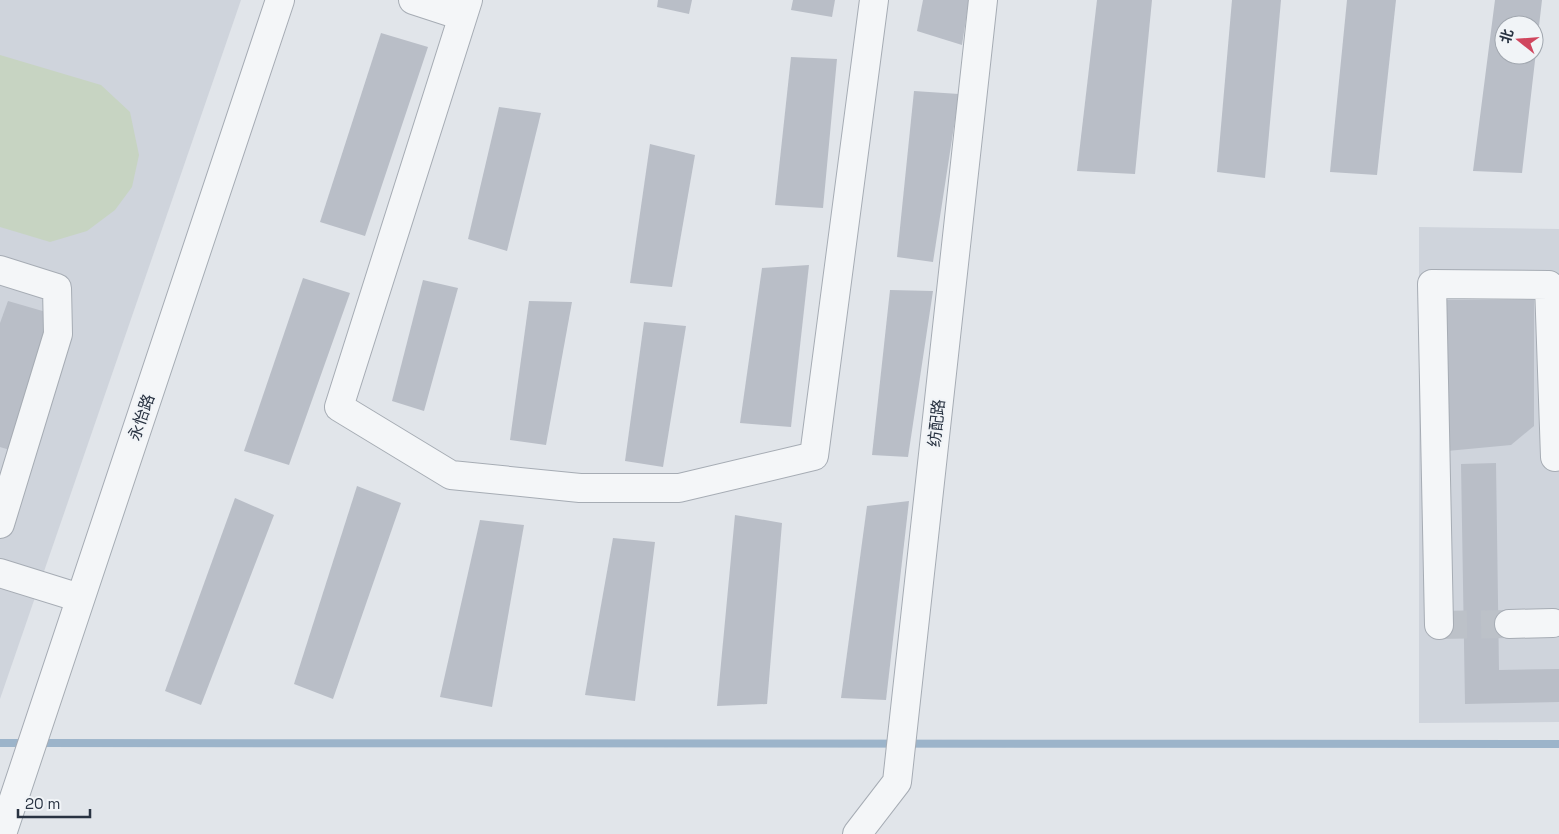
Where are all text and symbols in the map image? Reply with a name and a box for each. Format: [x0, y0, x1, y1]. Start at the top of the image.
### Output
north arrow [1494, 15, 1544, 65]
text: 北 [1496, 27, 1517, 46]
street label: 永怡路 [124, 391, 159, 443]
street label: 纺配路 [924, 398, 949, 448]
scale bar [18, 786, 90, 818]
text: 20 m [25, 794, 60, 813]

